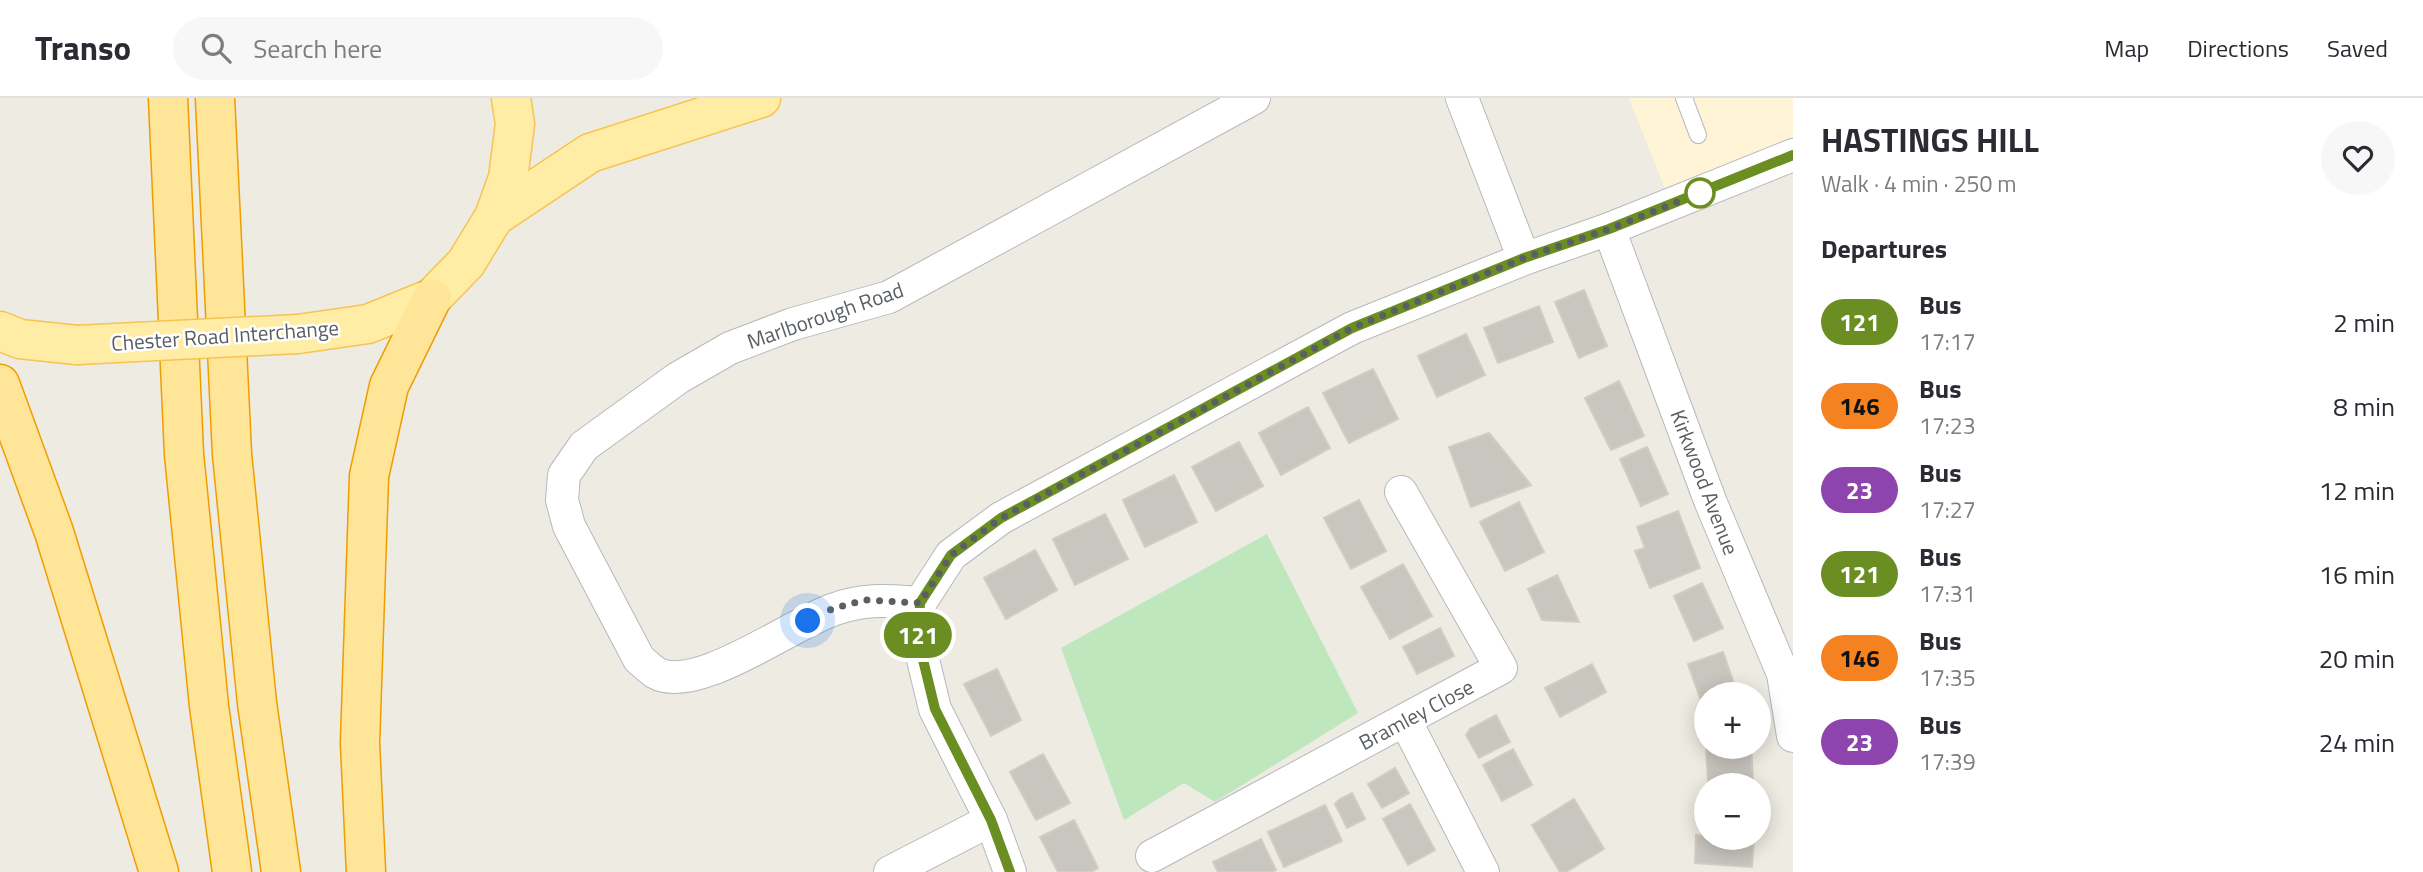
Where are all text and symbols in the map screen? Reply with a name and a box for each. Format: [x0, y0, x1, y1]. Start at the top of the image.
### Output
search box [173, 17, 663, 80]
text: Transo [35, 23, 131, 73]
icon: search [197, 29, 235, 67]
text: Search here [253, 29, 382, 68]
text: Map [2104, 30, 2149, 66]
text: Directions [2187, 30, 2289, 66]
text: Saved [2327, 30, 2388, 66]
text: HASTINGS HILL [1821, 115, 2039, 165]
button: heart [2321, 121, 2395, 195]
text: Walk · 4 min · 250 m [1821, 166, 2017, 201]
unlabelled marker [1685, 178, 1715, 208]
text: Departures [1821, 229, 1947, 268]
street label: Marlborough Road [742, 273, 908, 357]
text: Bus [1919, 285, 1961, 324]
text: 2 min [2333, 303, 2395, 342]
text: 121 [1839, 304, 1880, 340]
street label: Chester Road Interchange [110, 311, 340, 359]
text: 17:17 [1919, 324, 1976, 359]
text: Bus [1919, 369, 1961, 408]
text: 8 min [2333, 387, 2395, 426]
text: 146 [1839, 388, 1880, 424]
street label: Kirkwood Avenue [1663, 405, 1747, 559]
text: 17:23 [1919, 408, 1976, 443]
text: Bus [1919, 453, 1961, 492]
text: 12 min [2319, 471, 2395, 510]
text: 23 [1846, 472, 1873, 508]
text: 17:27 [1919, 492, 1976, 527]
text: Bus [1919, 537, 1961, 576]
text: 16 min [2319, 555, 2395, 594]
text: 121 [1839, 556, 1880, 592]
text: 17:31 [1919, 576, 1976, 611]
your location [790, 603, 825, 638]
line badge: 121 [878, 612, 958, 658]
text: 121 [898, 617, 938, 653]
text: Bus [1919, 621, 1961, 660]
text: 20 min [2319, 639, 2395, 678]
text: 146 [1839, 640, 1880, 676]
text: 17:35 [1919, 660, 1976, 695]
street label: Bramley Close [1353, 670, 1479, 758]
map controls [1694, 682, 1771, 850]
button: + [1694, 682, 1771, 759]
text: Bus [1919, 705, 1961, 744]
text: 24 min [2319, 723, 2395, 762]
text: 23 [1846, 724, 1873, 760]
text: 17:39 [1919, 744, 1976, 779]
button: − [1694, 773, 1771, 850]

